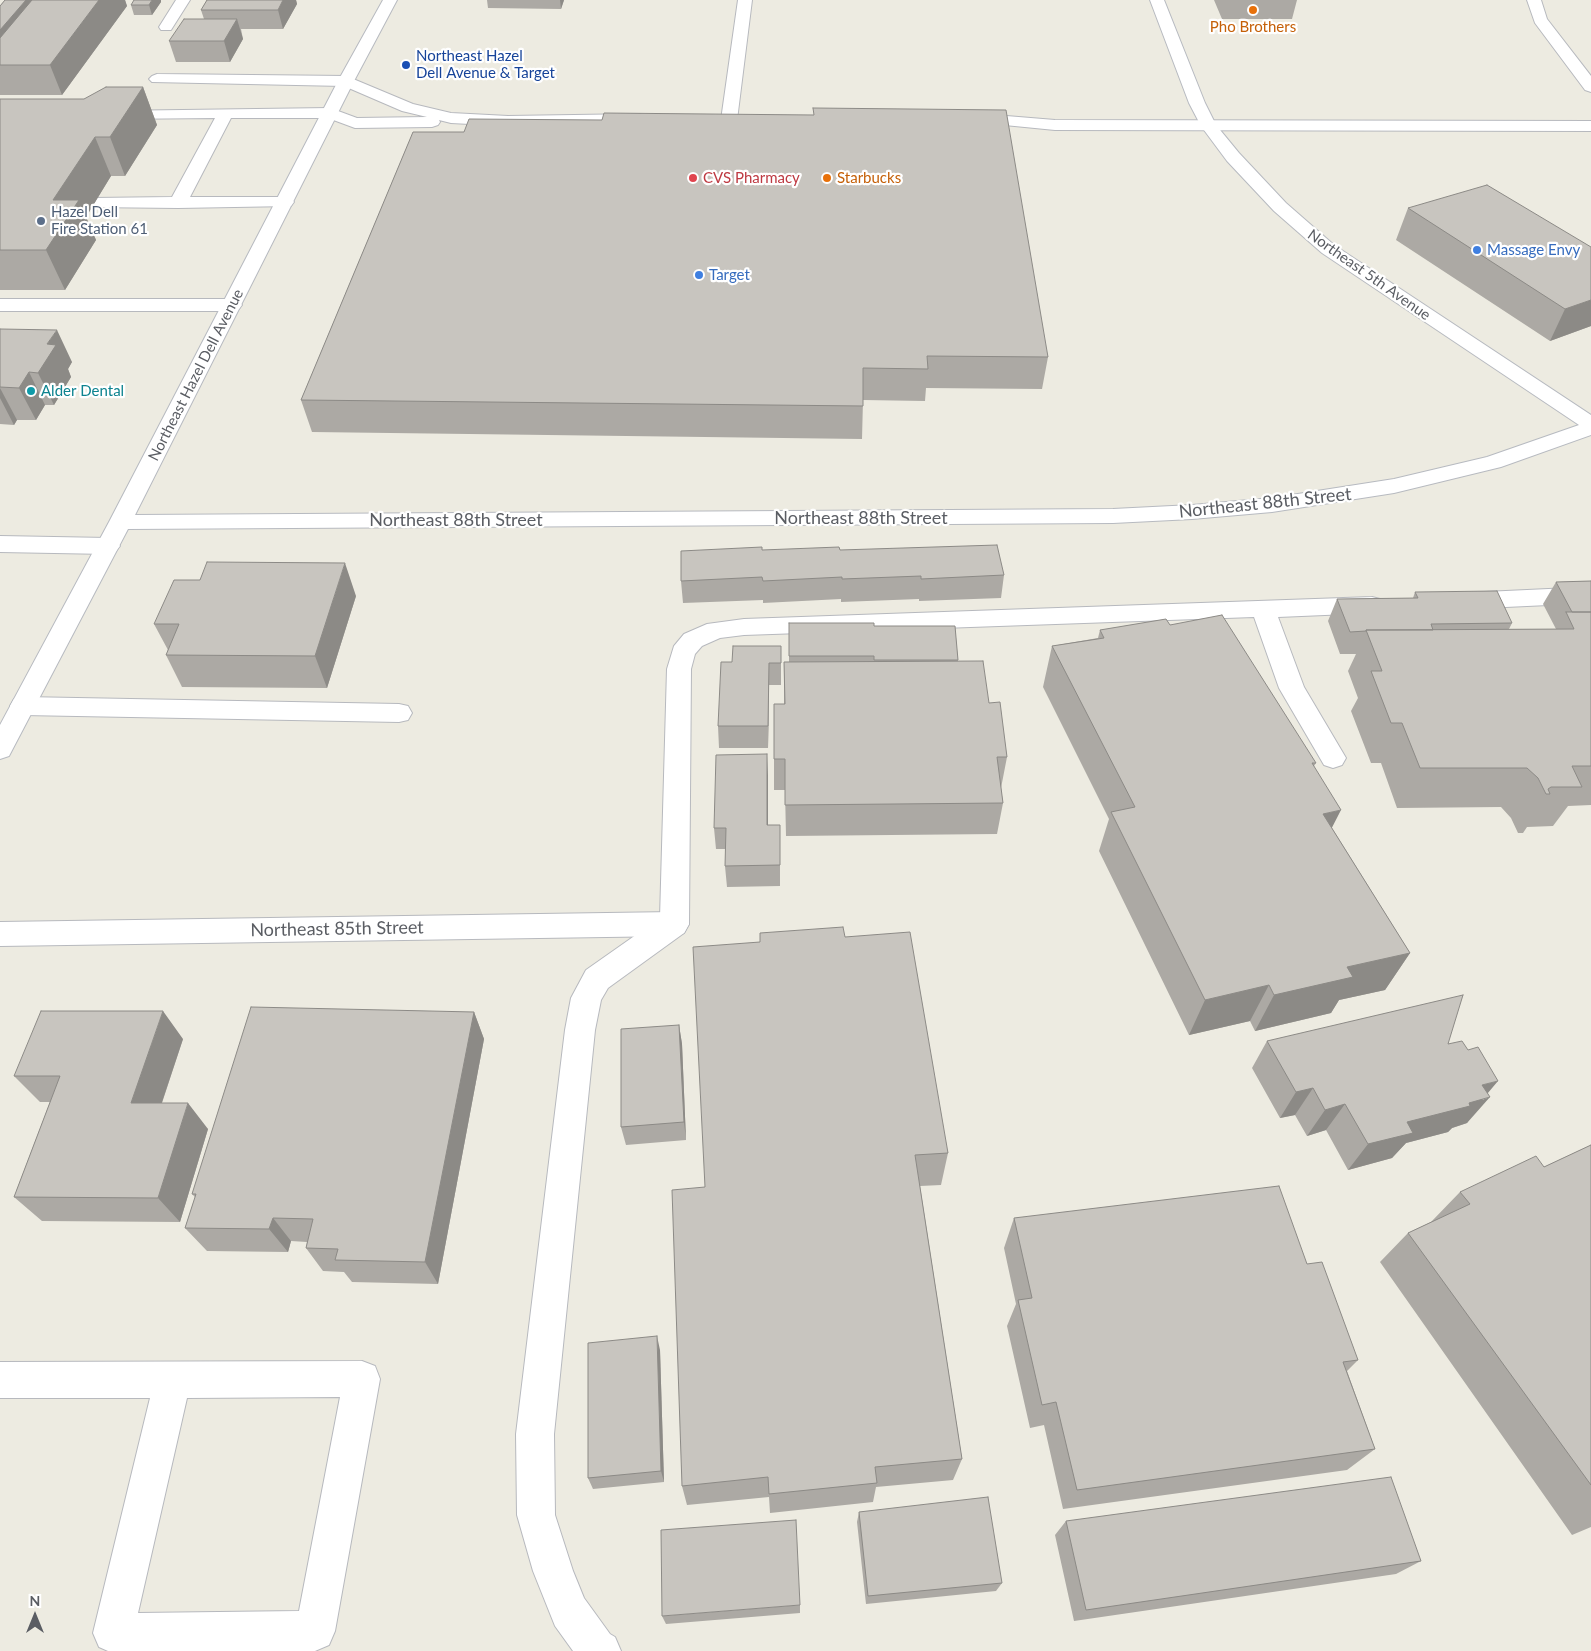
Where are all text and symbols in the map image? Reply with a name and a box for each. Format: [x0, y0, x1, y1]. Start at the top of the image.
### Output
marker: Pho Brothers [1247, 4, 1259, 16]
place label: Pho Brothers [1210, 18, 1296, 36]
place label: Northeast Hazel Dell Avenue & Target [416, 47, 555, 82]
marker: Northeast Hazel Dell Avenue & Target [400, 59, 412, 71]
place label: CVS Pharmacy [703, 169, 800, 187]
place label: Starbucks [837, 169, 901, 187]
marker: CVS Pharmacy [687, 172, 699, 184]
marker: Starbucks [821, 172, 833, 184]
place label: Hazel Dell Fire Station 61 [51, 203, 148, 238]
marker: Hazel Dell Fire Station 61 [35, 215, 47, 227]
street label: Northeast 5th Avenue [1304, 226, 1434, 324]
place label: Massage Envy [1487, 241, 1580, 259]
marker: Massage Envy [1471, 244, 1483, 256]
place label: Target [709, 266, 750, 284]
marker: Target [693, 269, 705, 281]
street label: Northeast Hazel Dell Avenue [145, 286, 247, 464]
place label: Alder Dental [41, 382, 124, 400]
marker: Alder Dental [25, 385, 37, 397]
street label: Northeast 88th Street [1178, 483, 1352, 523]
street label: Northeast 88th Street [774, 507, 948, 529]
street label: Northeast 88th Street [369, 509, 543, 531]
street label: Northeast 85th Street [250, 917, 424, 941]
north arrow [10, 1591, 60, 1641]
text: N [30, 1592, 40, 1609]

